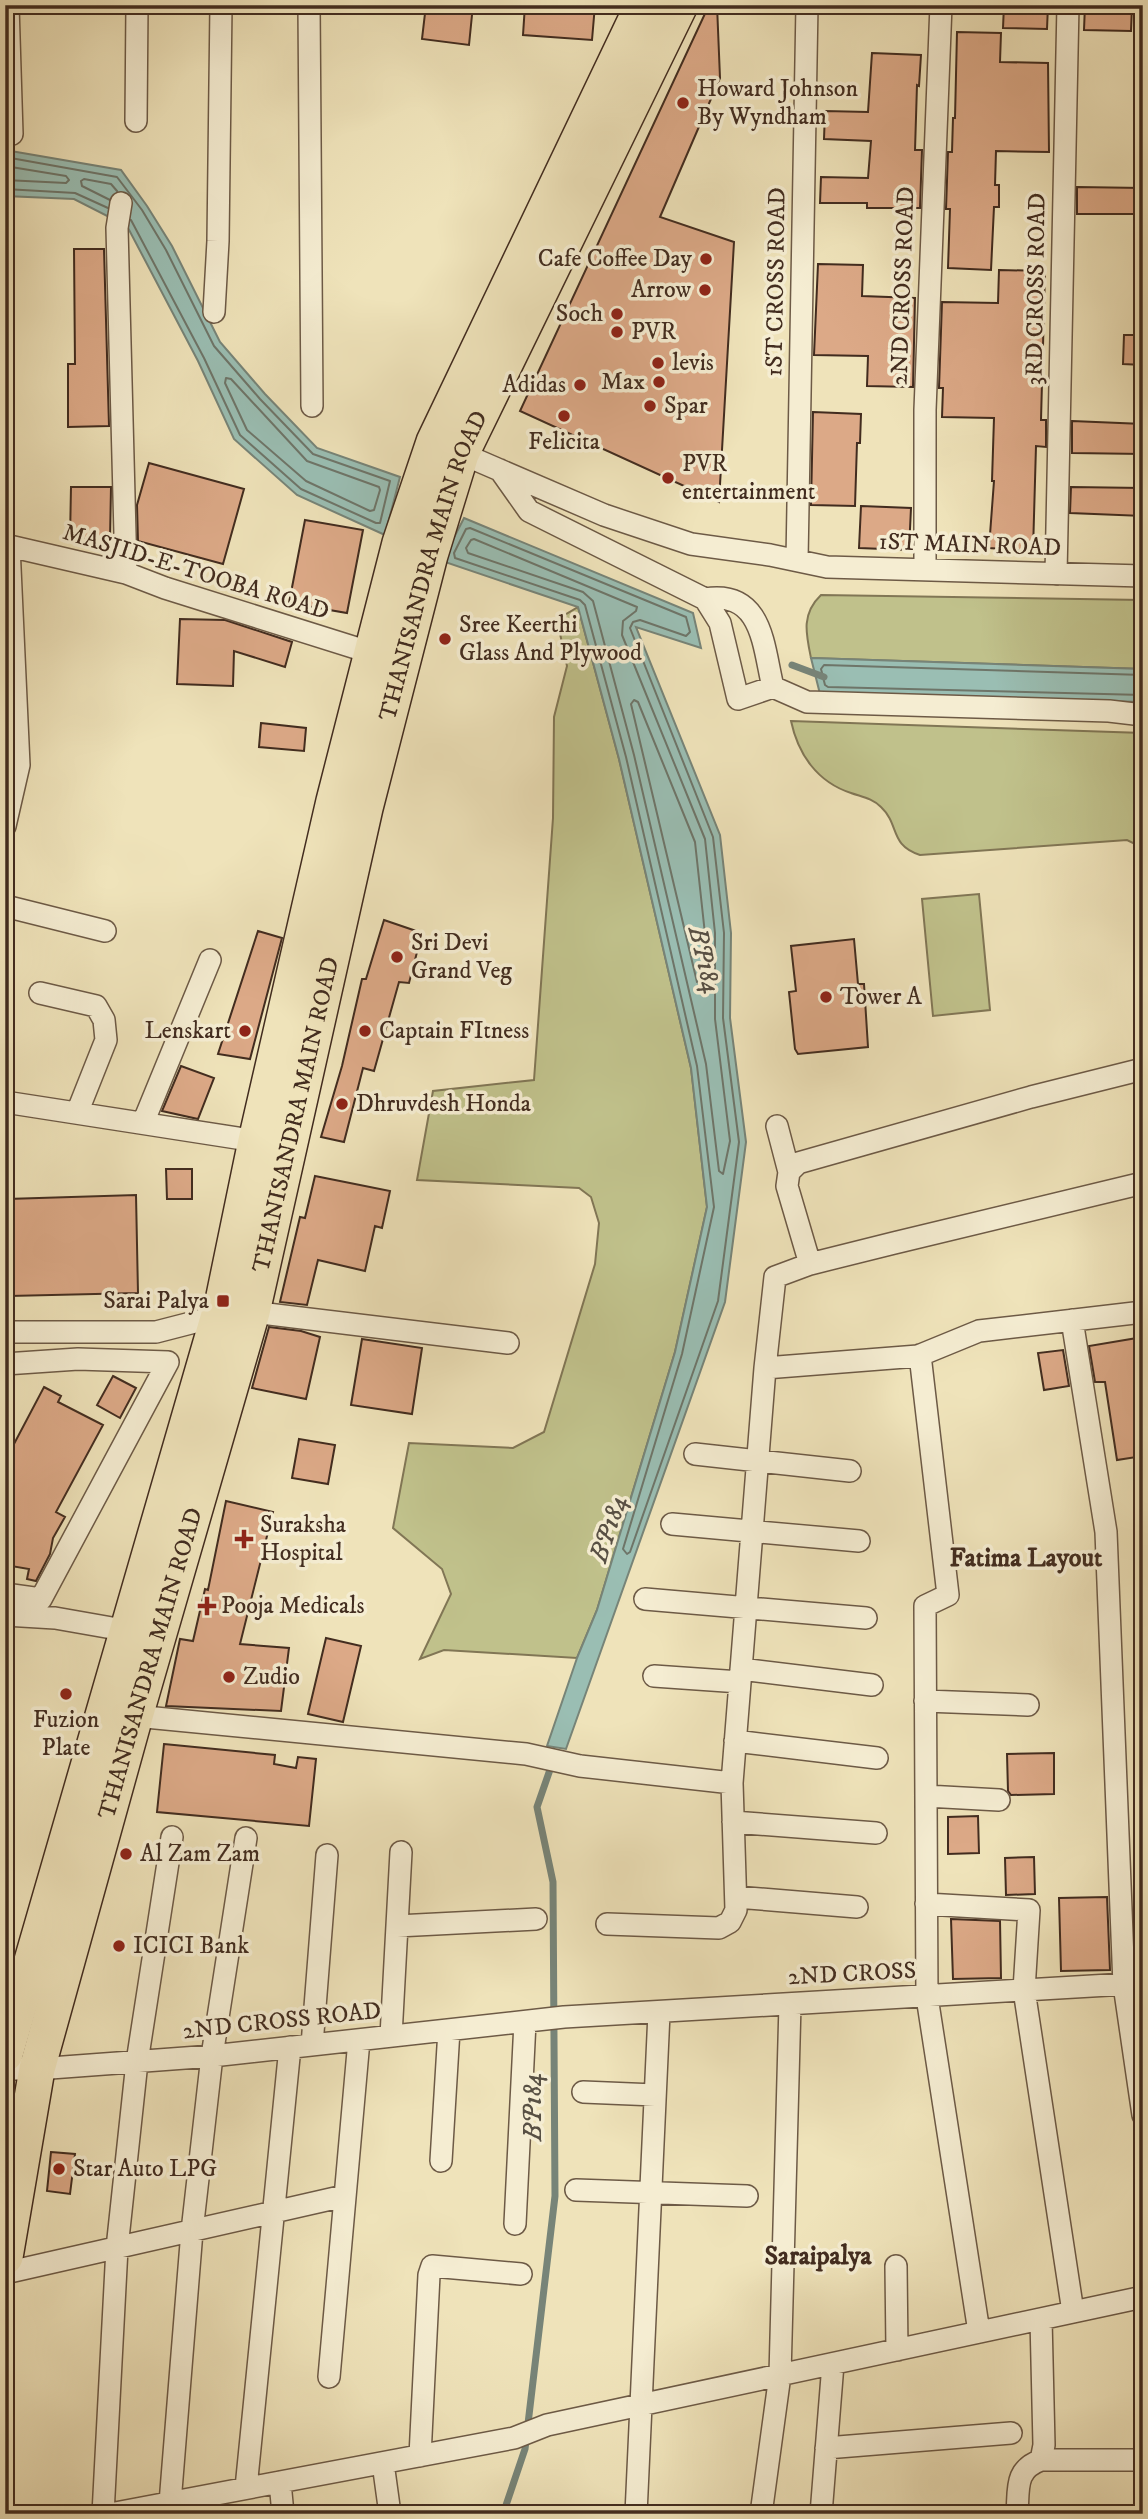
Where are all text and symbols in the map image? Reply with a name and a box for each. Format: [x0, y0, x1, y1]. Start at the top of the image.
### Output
place label: Howard Johnson By Wyndham [697, 74, 858, 132]
marker: Howard Johnson By Wyndham [675, 95, 691, 111]
street label: 2ND CROSS ROAD [885, 186, 921, 386]
street label: 1ST CROSS ROAD [759, 187, 793, 377]
street label: 3RD CROSS ROAD [1019, 192, 1053, 386]
place label: Cafe Coffee Day [538, 244, 693, 274]
marker: Cafe Coffee Day [698, 251, 714, 267]
place label: Arrow [631, 275, 692, 305]
marker: Arrow [697, 282, 713, 298]
place label: Soch [556, 299, 603, 329]
marker: Soch [609, 306, 625, 322]
place label: PVR [631, 317, 676, 347]
marker: PVR [609, 324, 625, 340]
place label: levis [672, 348, 714, 378]
marker: levis [650, 355, 666, 371]
place label: Max [601, 367, 645, 397]
place label: Adidas [502, 370, 566, 400]
marker: Max [651, 374, 667, 390]
marker: Adidas [572, 377, 588, 393]
place label: Spar [664, 391, 708, 421]
marker: Spar [642, 398, 658, 414]
street label: THANISANDRA MAIN ROAD [373, 406, 495, 724]
marker: Felicita [556, 408, 572, 424]
place label: Felicita [528, 427, 601, 457]
place label: PVR entertainment [682, 449, 816, 507]
marker: PVR entertainment [660, 470, 676, 486]
street label: MASJID-E-TOOBA ROAD [59, 517, 333, 627]
street label: 1ST MAIN ROAD [878, 527, 1062, 563]
place label: Sree Keerthi Glass And Plywood [459, 610, 642, 668]
marker: Sree Keerthi Glass And Plywood [437, 631, 453, 647]
water label: BP184 [680, 922, 728, 997]
place label: Sri Devi Grand Veg [411, 928, 512, 986]
marker: Sri Devi Grand Veg [389, 949, 405, 965]
street label: THANISANDRA MAIN ROAD [246, 954, 346, 1275]
place label: Tower A [840, 982, 923, 1012]
marker: Tower A [818, 989, 834, 1005]
place label: Lenskart [145, 1016, 231, 1046]
place label: Captain FItness [379, 1016, 529, 1046]
marker: Lenskart [237, 1023, 253, 1039]
marker: Captain FItness [357, 1023, 373, 1039]
place label: Dhruvdesh Honda [356, 1089, 532, 1119]
marker: Dhruvdesh Honda [334, 1096, 350, 1112]
place label: Sarai Palya [103, 1286, 210, 1316]
marker: Sarai Palya [215, 1293, 231, 1309]
water label: BP184 [582, 1491, 636, 1568]
street label: THANISANDRA MAIN ROAD [92, 1504, 210, 1822]
place label: Suraksha Hospital [260, 1510, 347, 1568]
marker: Suraksha Hospital [234, 1529, 254, 1549]
district label: Fatima Layout [950, 1542, 1103, 1575]
place label: Pooja Medicals [221, 1591, 364, 1621]
marker: Pooja Medicals [199, 1598, 215, 1614]
place label: Zudio [243, 1662, 300, 1692]
marker: Zudio [221, 1669, 237, 1685]
marker: Fuzion Plate [58, 1686, 74, 1702]
place label: Fuzion Plate [33, 1705, 100, 1763]
place label: Al Zam Zam [140, 1839, 260, 1869]
marker: Al Zam Zam [118, 1846, 134, 1862]
place label: ICICI Bank [133, 1931, 249, 1961]
marker: ICICI Bank [111, 1938, 127, 1954]
street label: 2ND CROSS [787, 1956, 917, 1992]
street label: 2ND CROSS ROAD [181, 1996, 383, 2046]
water label: BP184 [517, 2073, 550, 2142]
place label: Star Auto LPG [73, 2154, 217, 2184]
marker: Star Auto LPG [51, 2161, 67, 2177]
district label: Saraipalya [764, 2240, 872, 2273]

